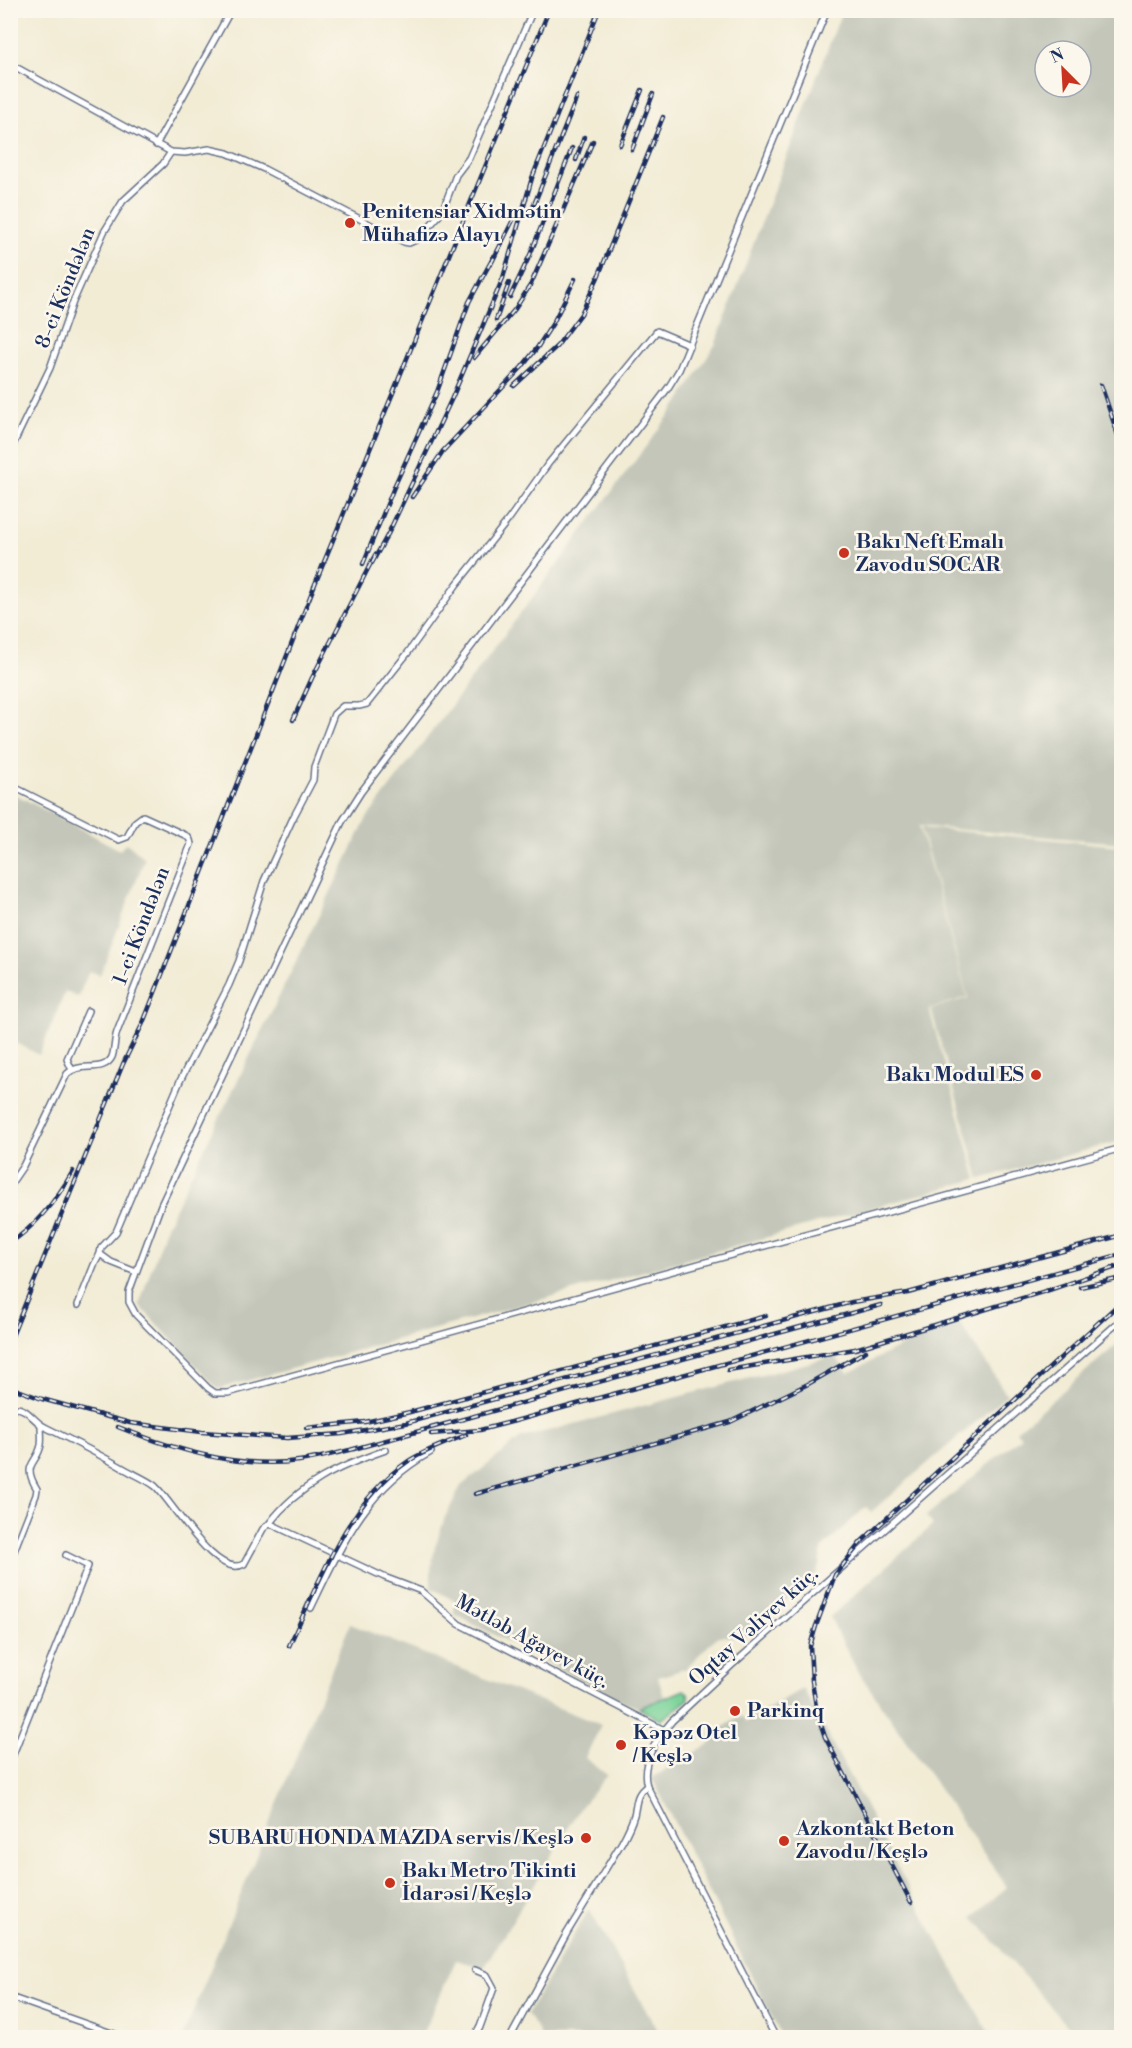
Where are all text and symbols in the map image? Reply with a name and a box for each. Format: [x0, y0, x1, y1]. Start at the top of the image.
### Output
north arrow [1033, 39, 1093, 99]
text: N [1047, 44, 1067, 68]
place label: Penitensiar Xidmətin Mühafizə Alayı [362, 200, 562, 248]
marker: Penitensiar Xidmətin Mühafizə Alayı [343, 216, 357, 230]
street label: 8-ci Köndələn [30, 224, 102, 352]
place label: Bakı Neft Emalı Zavodu SOCAR [856, 530, 1005, 578]
marker: Bakı Neft Emalı Zavodu SOCAR [837, 546, 851, 560]
street label: 1-ci Köndələn [108, 863, 176, 989]
place label: Bakı Modul ES [886, 1063, 1024, 1088]
marker: Bakı Modul ES [1029, 1068, 1043, 1082]
street label: Oqtay Vəliyev küç. [684, 1562, 824, 1692]
street label: Mətləb Ağayev küç. [451, 1589, 613, 1695]
place label: Parkinq [747, 1699, 825, 1724]
marker: Parkinq [728, 1704, 742, 1718]
place label: Kəpəz Otel / Keşlə [632, 1721, 737, 1769]
marker: Kəpəz Otel / Keşlə [614, 1738, 628, 1752]
place label: Azkontakt Beton Zavodu / Keşlə [795, 1817, 955, 1865]
place label: SUBARU HONDA MAZDA servis / Keşlə [209, 1826, 574, 1851]
marker: SUBARU HONDA MAZDA servis / Keşlə [579, 1831, 593, 1845]
marker: Azkontakt Beton Zavodu / Keşlə [777, 1834, 791, 1848]
place label: Bakı Metro Tikinti İdarəsi / Keşlə [402, 1859, 577, 1907]
marker: Bakı Metro Tikinti İdarəsi / Keşlə [383, 1876, 397, 1890]

